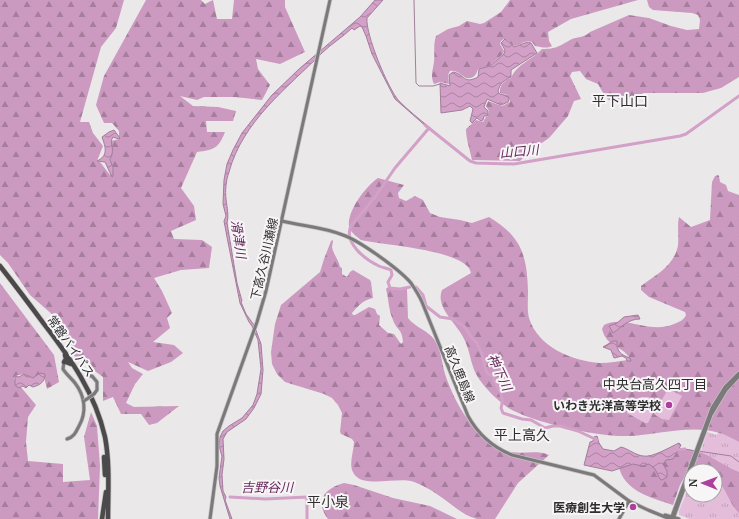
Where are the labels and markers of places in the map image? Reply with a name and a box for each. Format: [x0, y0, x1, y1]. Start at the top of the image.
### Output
place label: いわき光洋高等学校 [553, 397, 661, 414]
marker: いわき光洋高等学校 [664, 400, 674, 410]
place label: 医療創生大学 [553, 499, 625, 516]
marker: 医療創生大学 [628, 502, 638, 512]

